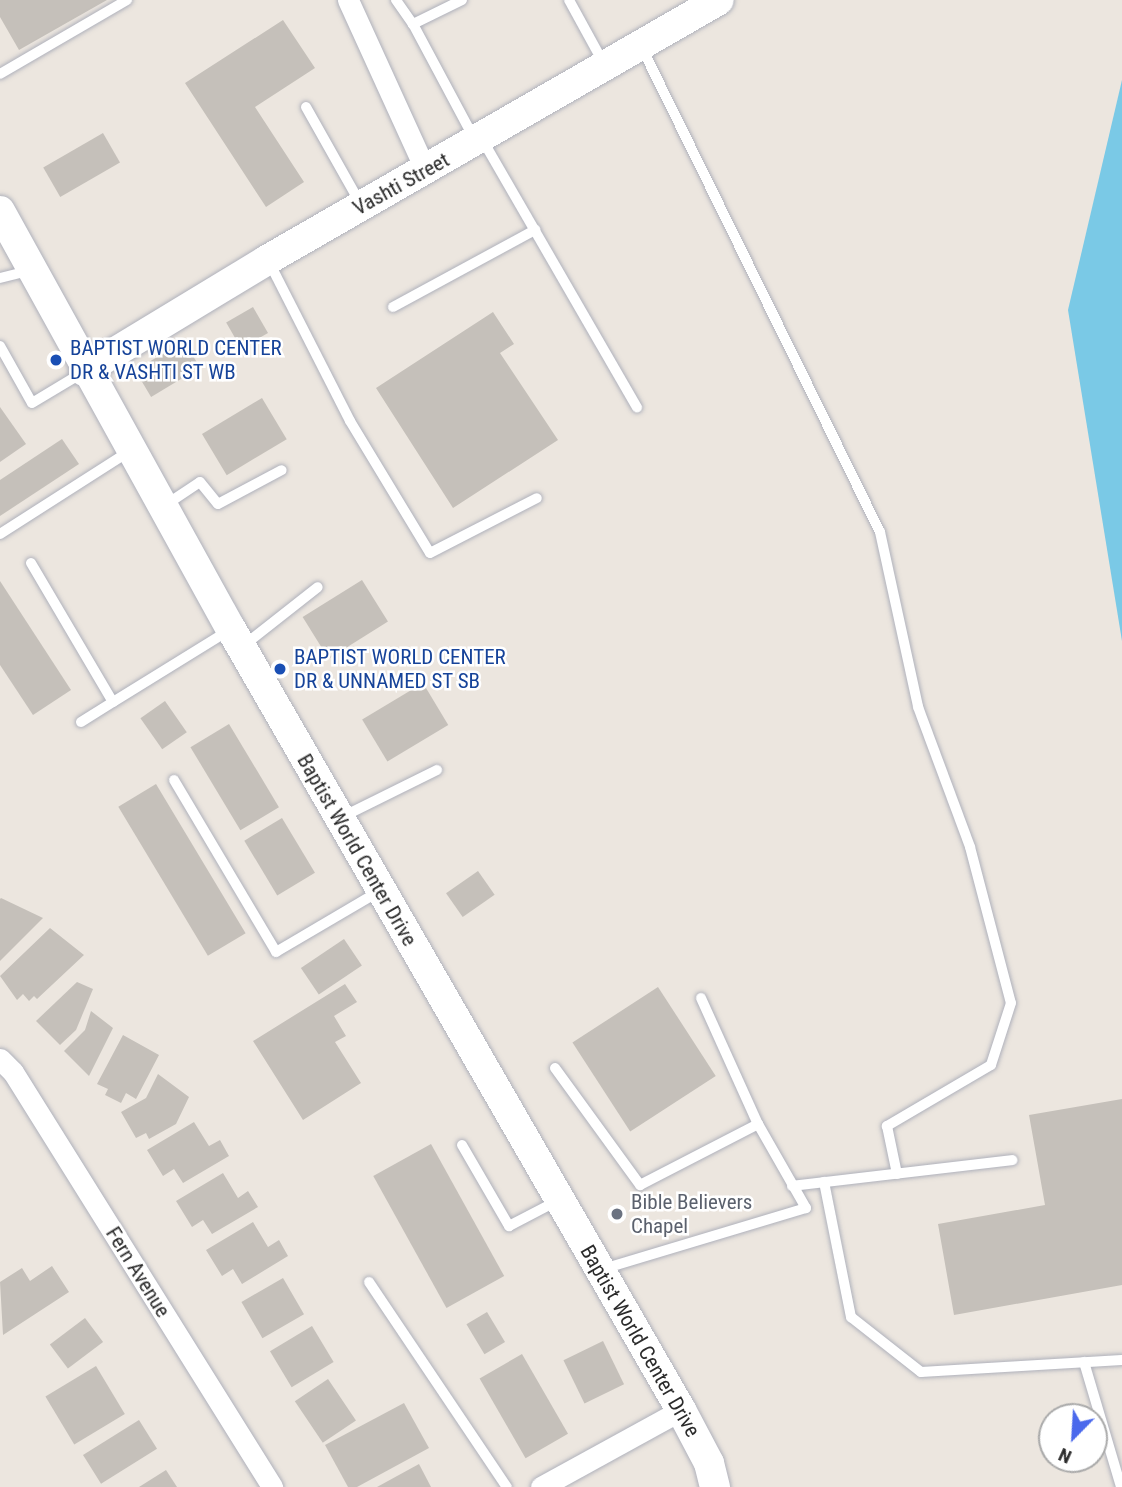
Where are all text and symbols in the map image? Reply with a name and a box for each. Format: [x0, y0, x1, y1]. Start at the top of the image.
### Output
street label: Vashti Street [348, 147, 454, 221]
place label: BAPTIST WORLD CENTER DR & VASHTI ST WB [70, 335, 282, 385]
marker: BAPTIST WORLD CENTER DR & VASHTI ST WB [48, 352, 64, 368]
place label: BAPTIST WORLD CENTER DR & UNNAMED ST SB [294, 644, 506, 694]
marker: BAPTIST WORLD CENTER DR & UNNAMED ST SB [272, 661, 288, 677]
street label: Baptist World Center Drive [292, 750, 422, 950]
place label: Bible Believers Chapel [631, 1189, 752, 1239]
marker: Bible Believers Chapel [609, 1206, 625, 1222]
street label: Fern Avenue [100, 1222, 176, 1322]
street label: Baptist World Center Drive [575, 1241, 705, 1441]
north arrow [1038, 1403, 1108, 1473]
text: N [1055, 1443, 1075, 1469]

